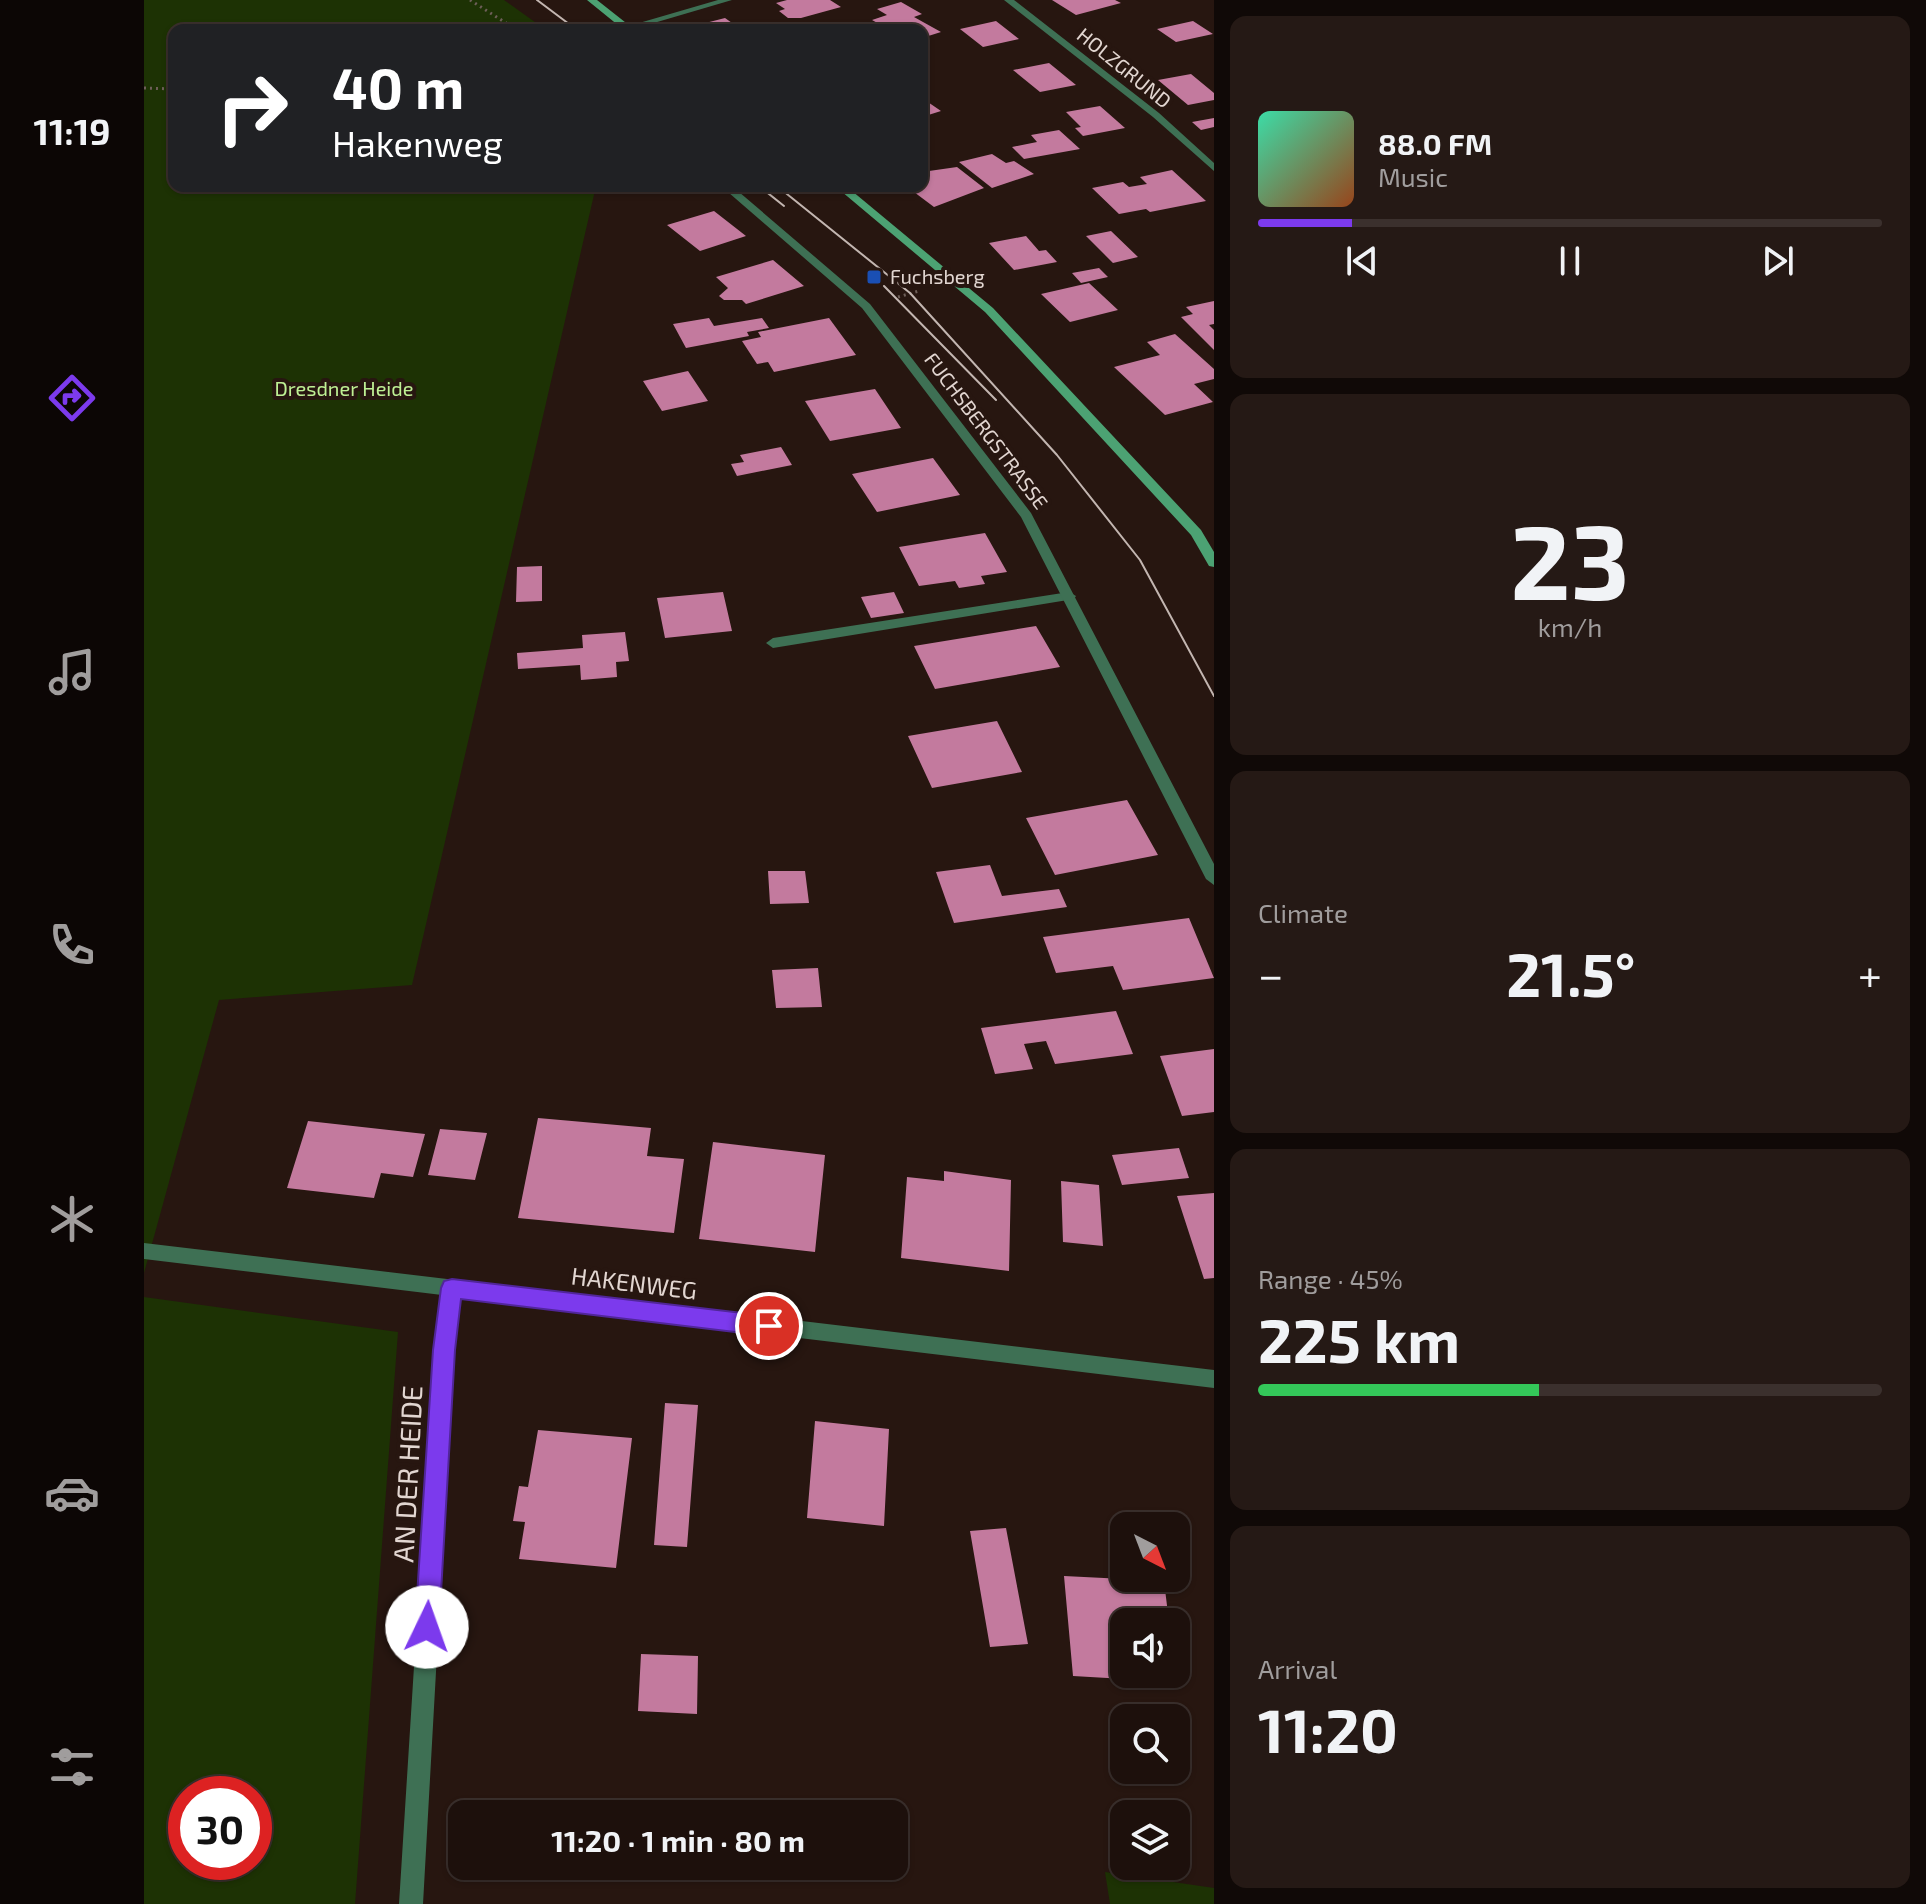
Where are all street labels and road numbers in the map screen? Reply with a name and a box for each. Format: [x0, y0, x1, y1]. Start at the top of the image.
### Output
street label: HOLZGRUND [1073, 22, 1176, 112]
street label: FUCHSBERGSTRASSE [920, 347, 1054, 513]
street label: HAKENWEG [570, 1260, 699, 1305]
street label: AN DER HEIDE [385, 1385, 429, 1563]

